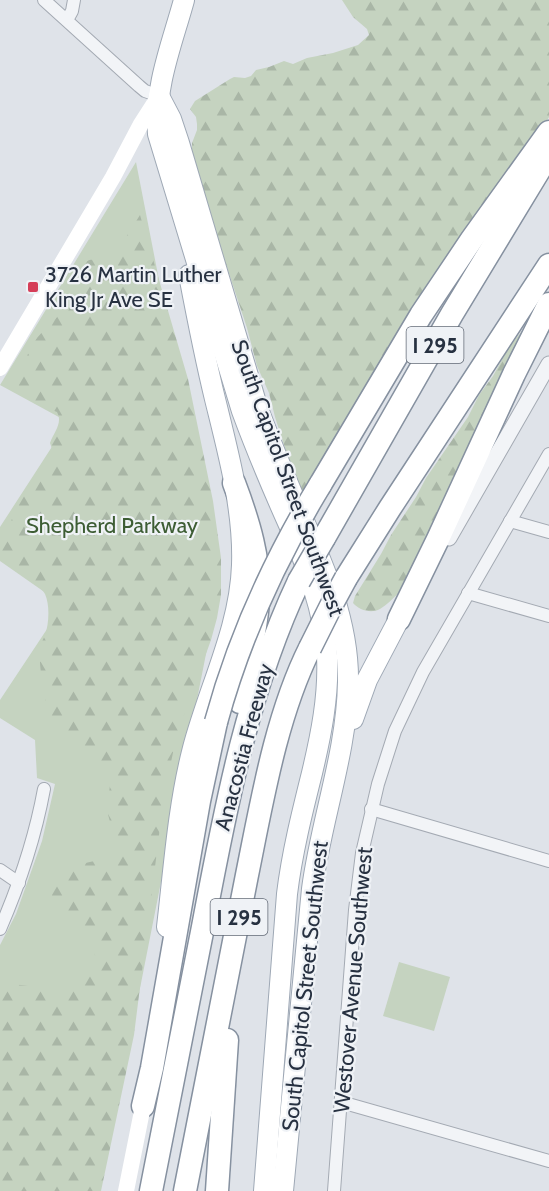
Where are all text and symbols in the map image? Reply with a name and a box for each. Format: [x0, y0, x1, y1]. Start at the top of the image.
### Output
place label: 3726 Martin Luther King Jr Ave SE [45, 261, 222, 313]
marker: 3726 Martin Luther King Jr Ave SE [26, 280, 40, 294]
road number: I 295 [406, 327, 464, 363]
street label: South Capitol Street Southwest [225, 336, 351, 620]
park label: Shepherd Parkway [26, 512, 198, 539]
street label: Anacostia Freeway [209, 661, 279, 833]
street label: South Capitol Street Southwest [276, 839, 334, 1133]
street label: Westover Avenue Southwest [328, 845, 378, 1114]
road number: I 295 [210, 899, 268, 935]

